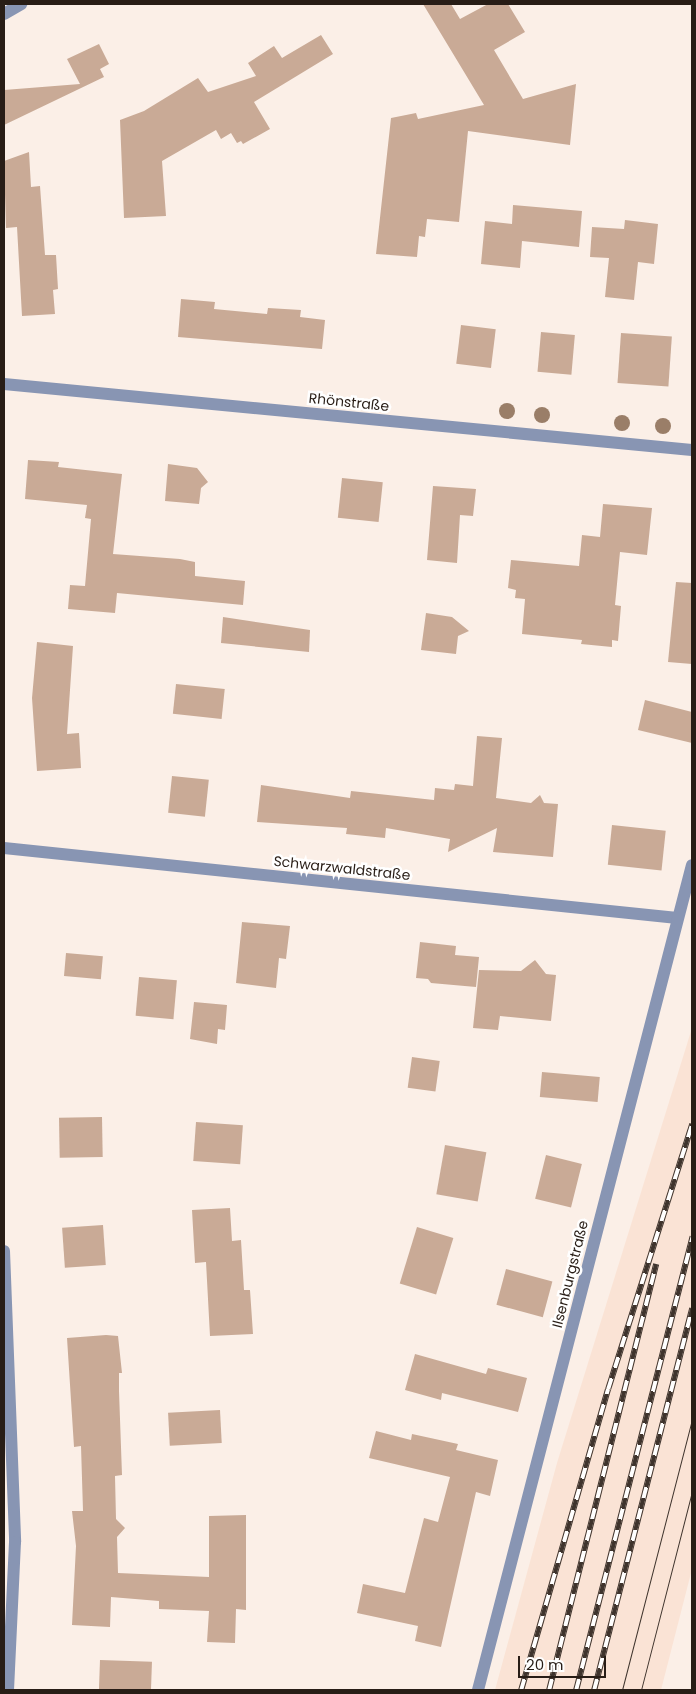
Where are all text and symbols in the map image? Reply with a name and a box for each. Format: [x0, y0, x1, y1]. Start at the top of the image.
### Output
street label: Rhönstraße [308, 389, 390, 415]
street label: Schwarzwaldstraße [273, 852, 411, 884]
street label: Ilsenburgstraße [549, 1218, 591, 1330]
scale bar [521, 1646, 608, 1678]
text: 20 m [526, 1654, 564, 1675]

